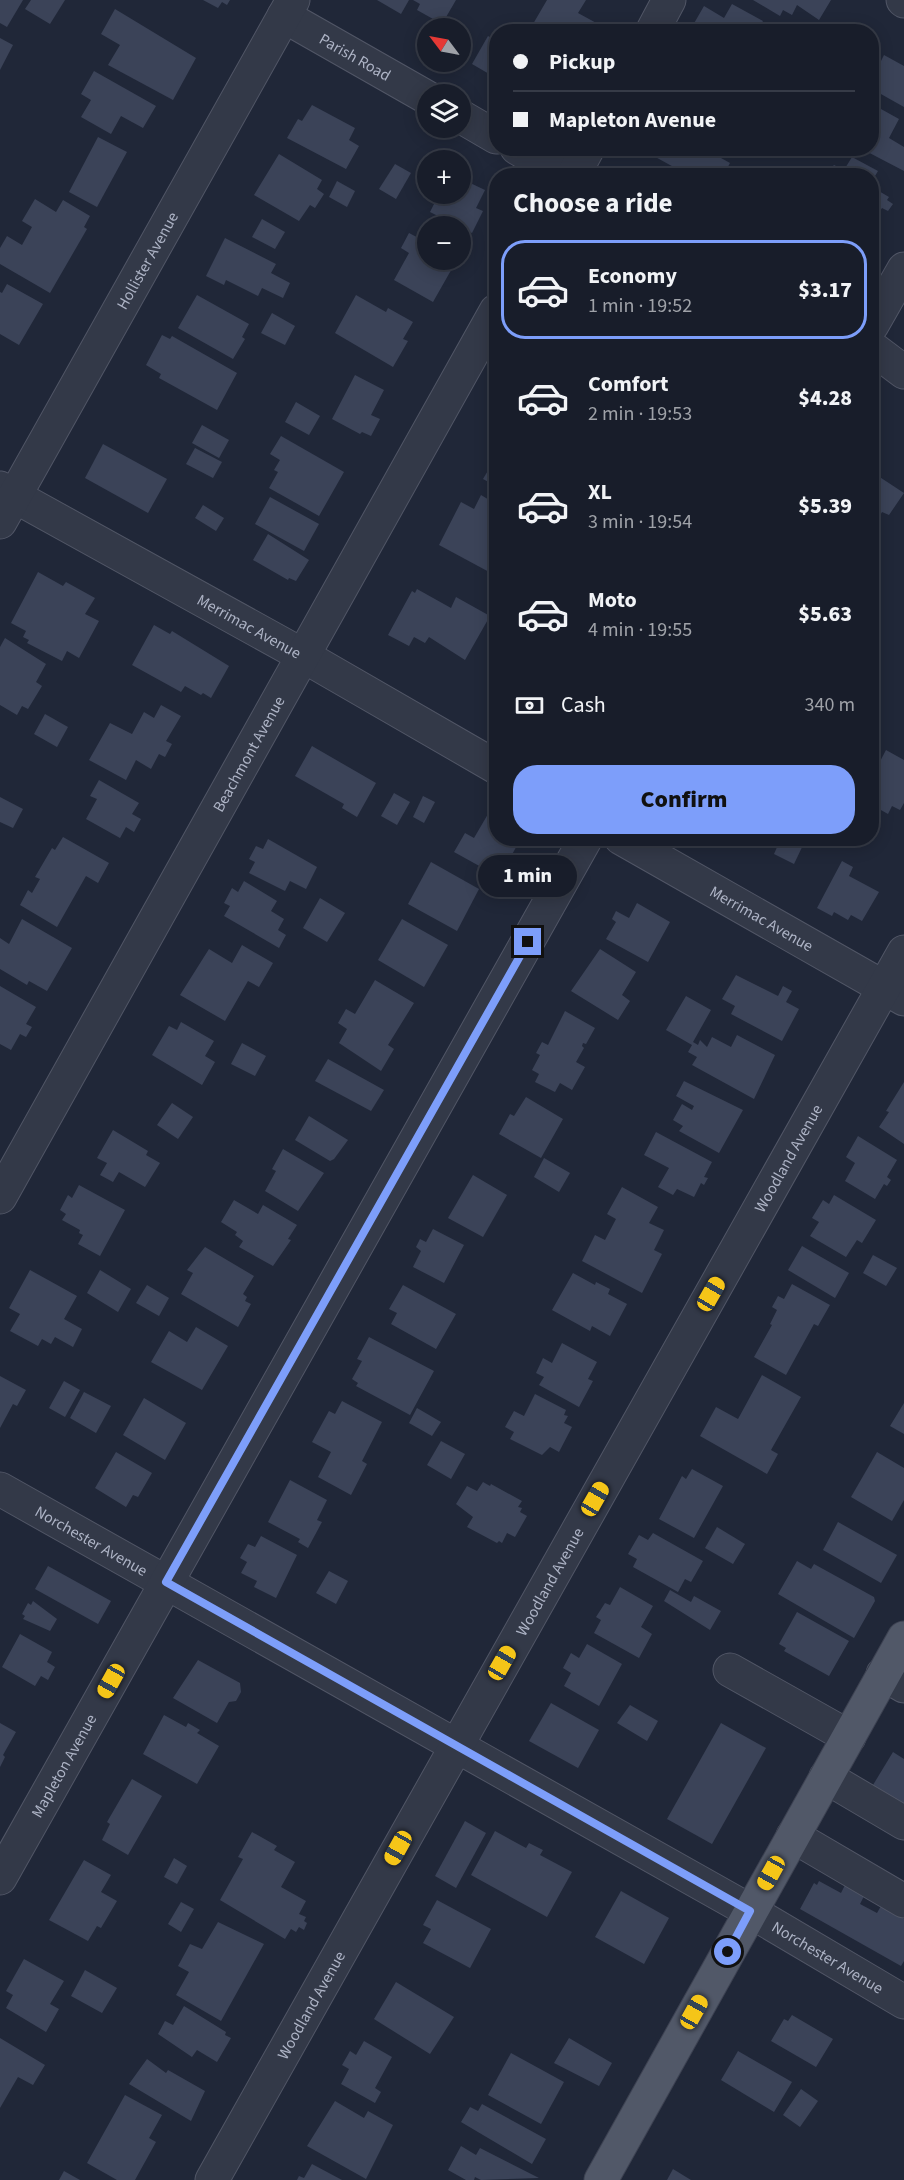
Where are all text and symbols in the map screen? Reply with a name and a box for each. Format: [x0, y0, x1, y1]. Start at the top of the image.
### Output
north arrow [417, 18, 471, 72]
map controls [417, 18, 471, 270]
street label: Parish Road [315, 28, 395, 87]
text: Pickup [549, 46, 615, 78]
button: layers [417, 84, 471, 138]
text: Mapleton Avenue [549, 104, 716, 136]
button: + [417, 150, 471, 204]
text: Choose a ride [513, 184, 673, 223]
street label: Hollister Avenue [111, 208, 184, 314]
button: − [417, 216, 471, 270]
text: Economy [588, 260, 677, 292]
icon: car [516, 263, 570, 317]
text: $3.17 [798, 274, 852, 306]
text: 1 min · 19:52 [588, 292, 692, 320]
text: Comfort [588, 368, 669, 400]
icon: car [516, 371, 570, 425]
text: $4.28 [798, 382, 852, 414]
text: 2 min · 19:53 [588, 400, 692, 428]
text: XL [588, 476, 612, 508]
icon: car [516, 479, 570, 533]
text: $5.39 [798, 490, 852, 522]
text: 3 min · 19:54 [588, 508, 692, 536]
text: Moto [588, 584, 637, 616]
icon: car [516, 587, 570, 641]
street label: Merrimac Avenue [193, 589, 305, 664]
text: $5.63 [798, 598, 852, 630]
text: 4 min · 19:55 [588, 616, 692, 644]
icon: cash [513, 689, 546, 722]
text: Cash [561, 689, 606, 721]
text: 340 m [805, 691, 855, 719]
street label: Beachmont Avenue [208, 692, 290, 816]
button: Confirm [513, 765, 855, 834]
callout: 1 min [478, 855, 578, 897]
text: 1 min [503, 862, 552, 890]
street label: Merrimac Avenue [706, 881, 817, 957]
route end [514, 928, 541, 955]
street label: Woodland Avenue [749, 1100, 828, 1217]
car [694, 1274, 728, 1314]
car [578, 1479, 612, 1519]
street label: Norchester Avenue [31, 1501, 151, 1582]
street label: Woodland Avenue [511, 1524, 590, 1640]
car [485, 1643, 519, 1683]
car [94, 1661, 128, 1701]
street label: Mapleton Avenue [26, 1710, 102, 1822]
car [381, 1828, 415, 1868]
car [754, 1853, 788, 1893]
street label: Norchester Avenue [767, 1916, 887, 1999]
route start [714, 1938, 741, 1965]
street label: Woodland Avenue [272, 1947, 351, 2064]
car [677, 1992, 711, 2032]

